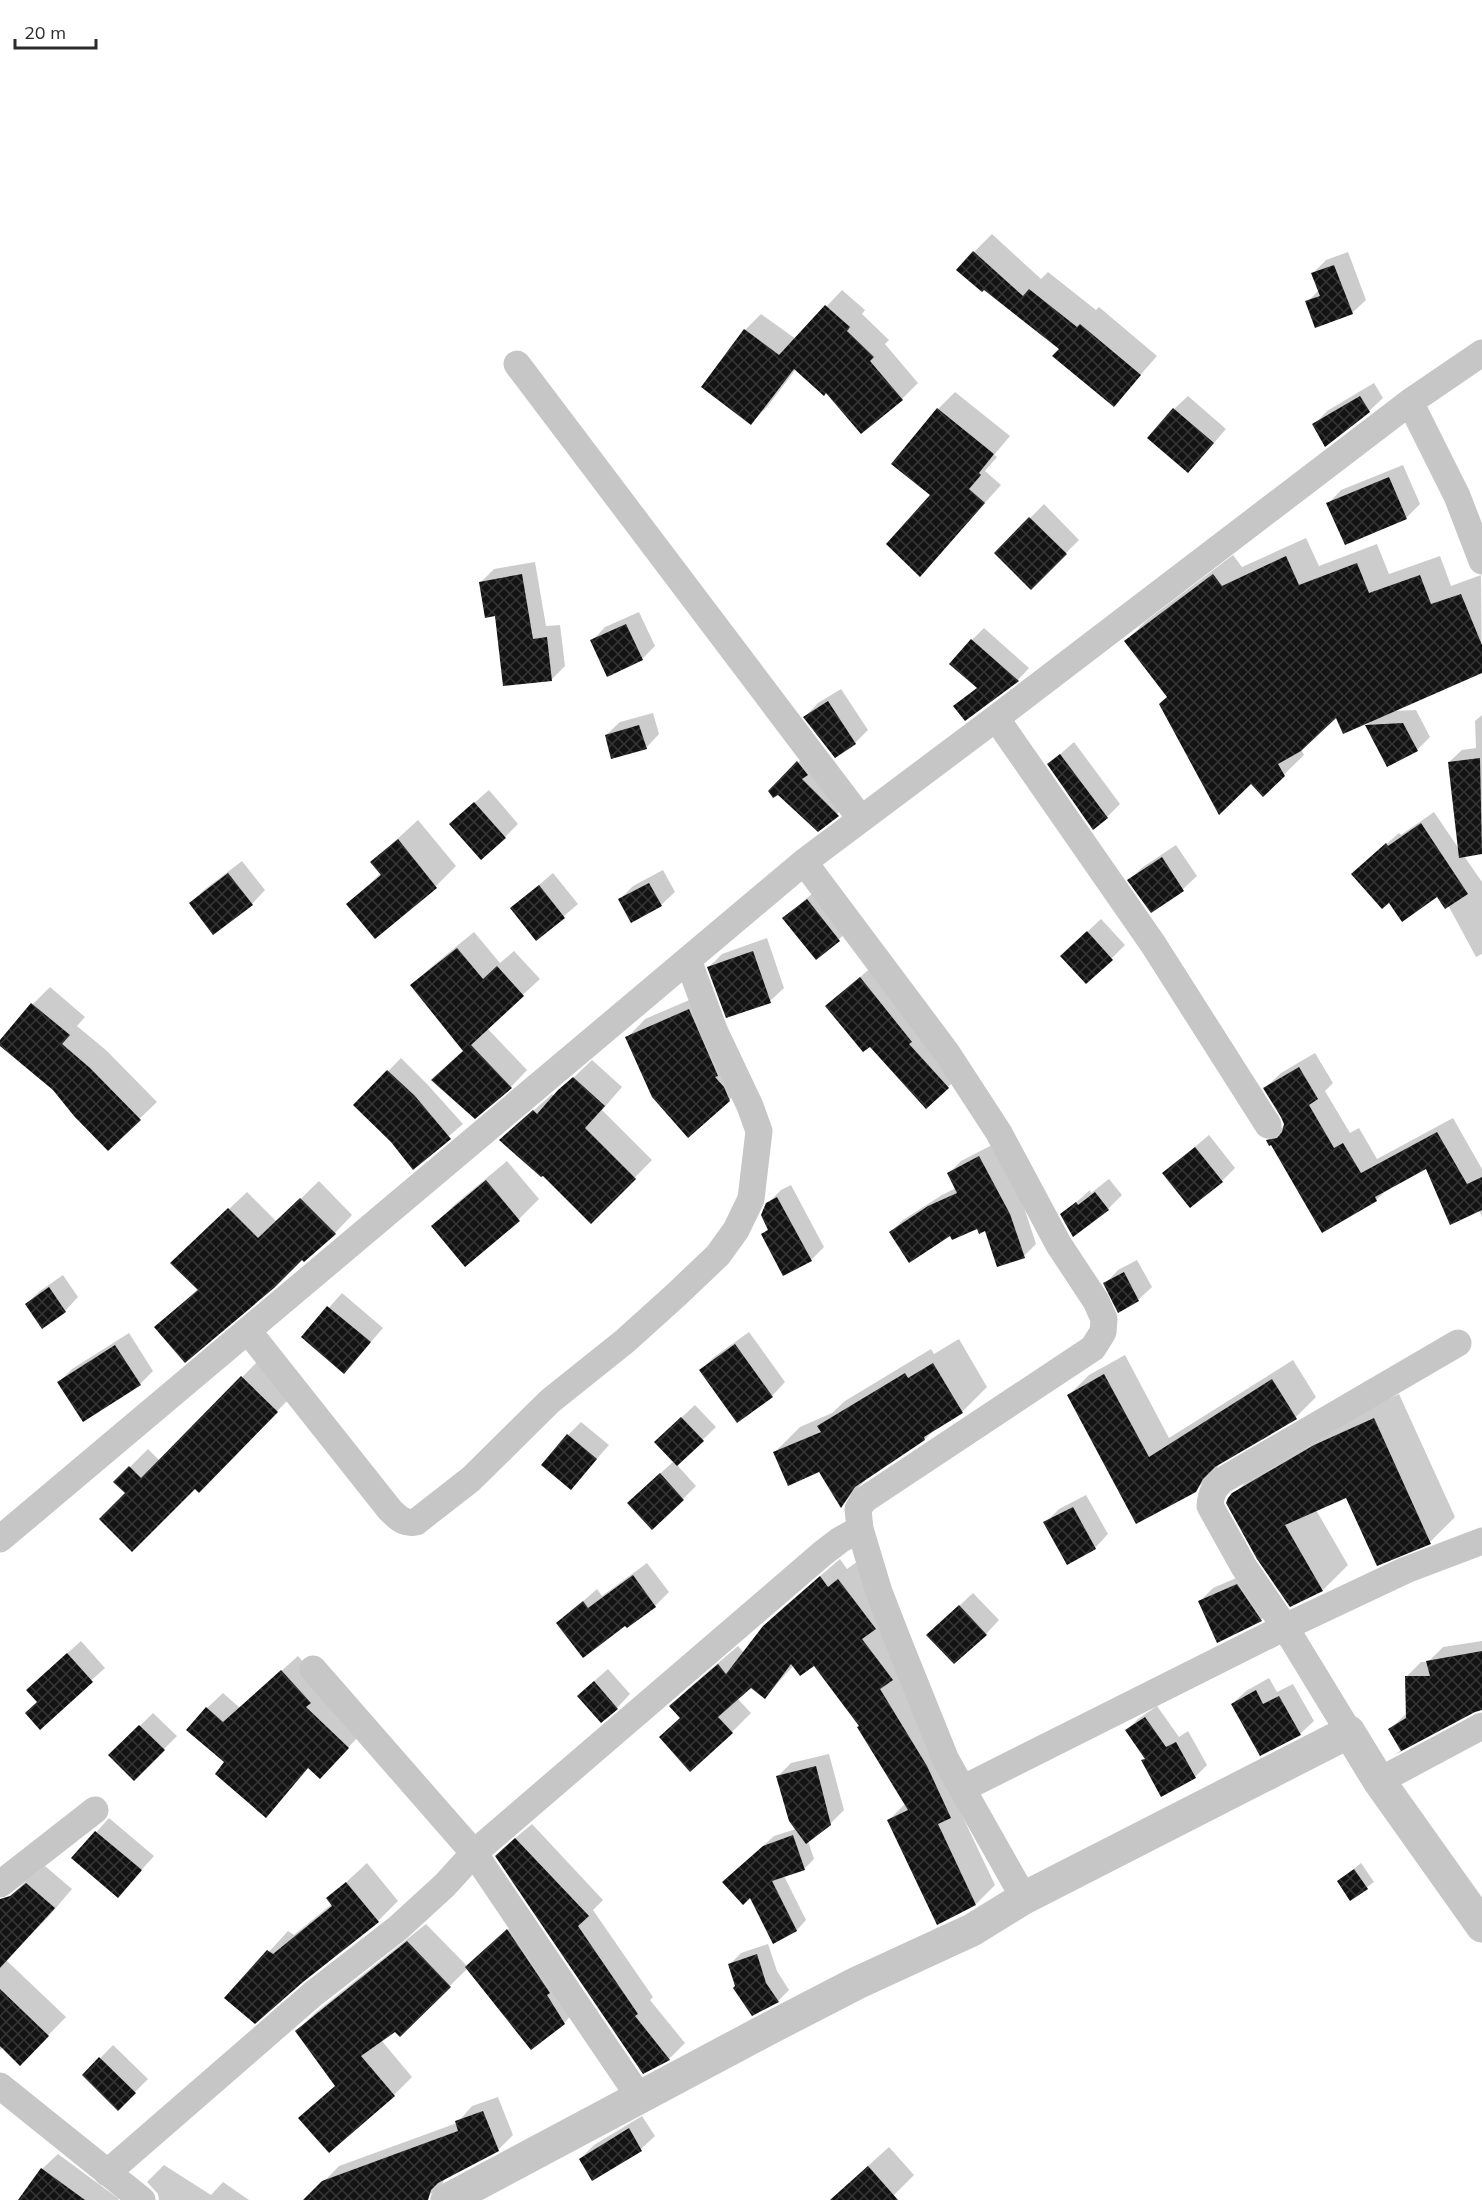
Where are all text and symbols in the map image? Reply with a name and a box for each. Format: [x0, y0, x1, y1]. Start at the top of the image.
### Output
scale bar [15, 12, 96, 50]
text: 20 m [24, 21, 66, 44]

